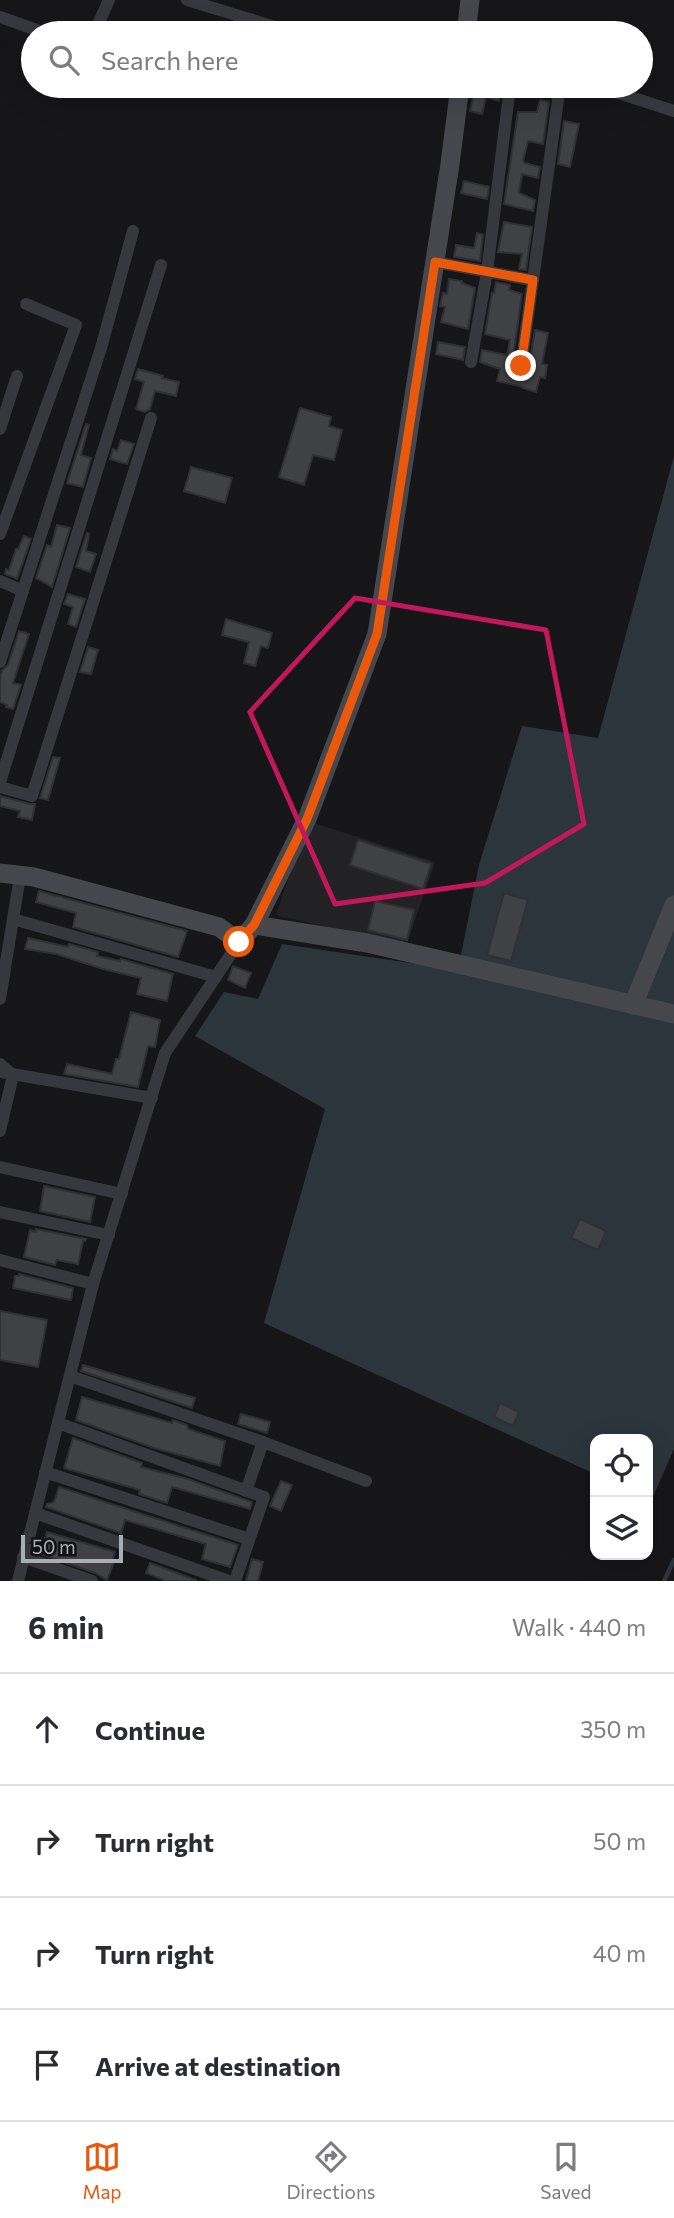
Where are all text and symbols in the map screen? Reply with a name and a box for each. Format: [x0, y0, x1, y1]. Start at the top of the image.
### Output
search box [21, 21, 653, 98]
icon: search [45, 41, 83, 79]
text: Search here [101, 44, 239, 75]
route end [505, 350, 536, 381]
route start [223, 926, 254, 957]
map controls [590, 1434, 653, 1560]
button: locate [590, 1434, 653, 1497]
button: layers [590, 1497, 653, 1560]
scale bar [21, 1532, 122, 1564]
text: 50 m [32, 1535, 76, 1558]
text: 6 min [28, 1608, 104, 1645]
text: Walk · 440 m [512, 1613, 646, 1641]
icon: ahead [28, 1710, 66, 1748]
text: Continue [95, 1714, 205, 1745]
text: 350 m [580, 1715, 646, 1743]
icon: right [28, 1822, 66, 1860]
text: Turn right [95, 1826, 214, 1857]
text: 50 m [593, 1827, 646, 1855]
icon: right [28, 1934, 66, 1972]
text: Turn right [95, 1938, 214, 1969]
text: 40 m [593, 1939, 646, 1967]
icon: arrive [28, 2046, 66, 2084]
text: Arrive at destination [95, 2050, 341, 2081]
tab: Map [82, 2138, 122, 2203]
tab: Directions [286, 2138, 376, 2203]
tab: Saved [540, 2138, 592, 2203]

